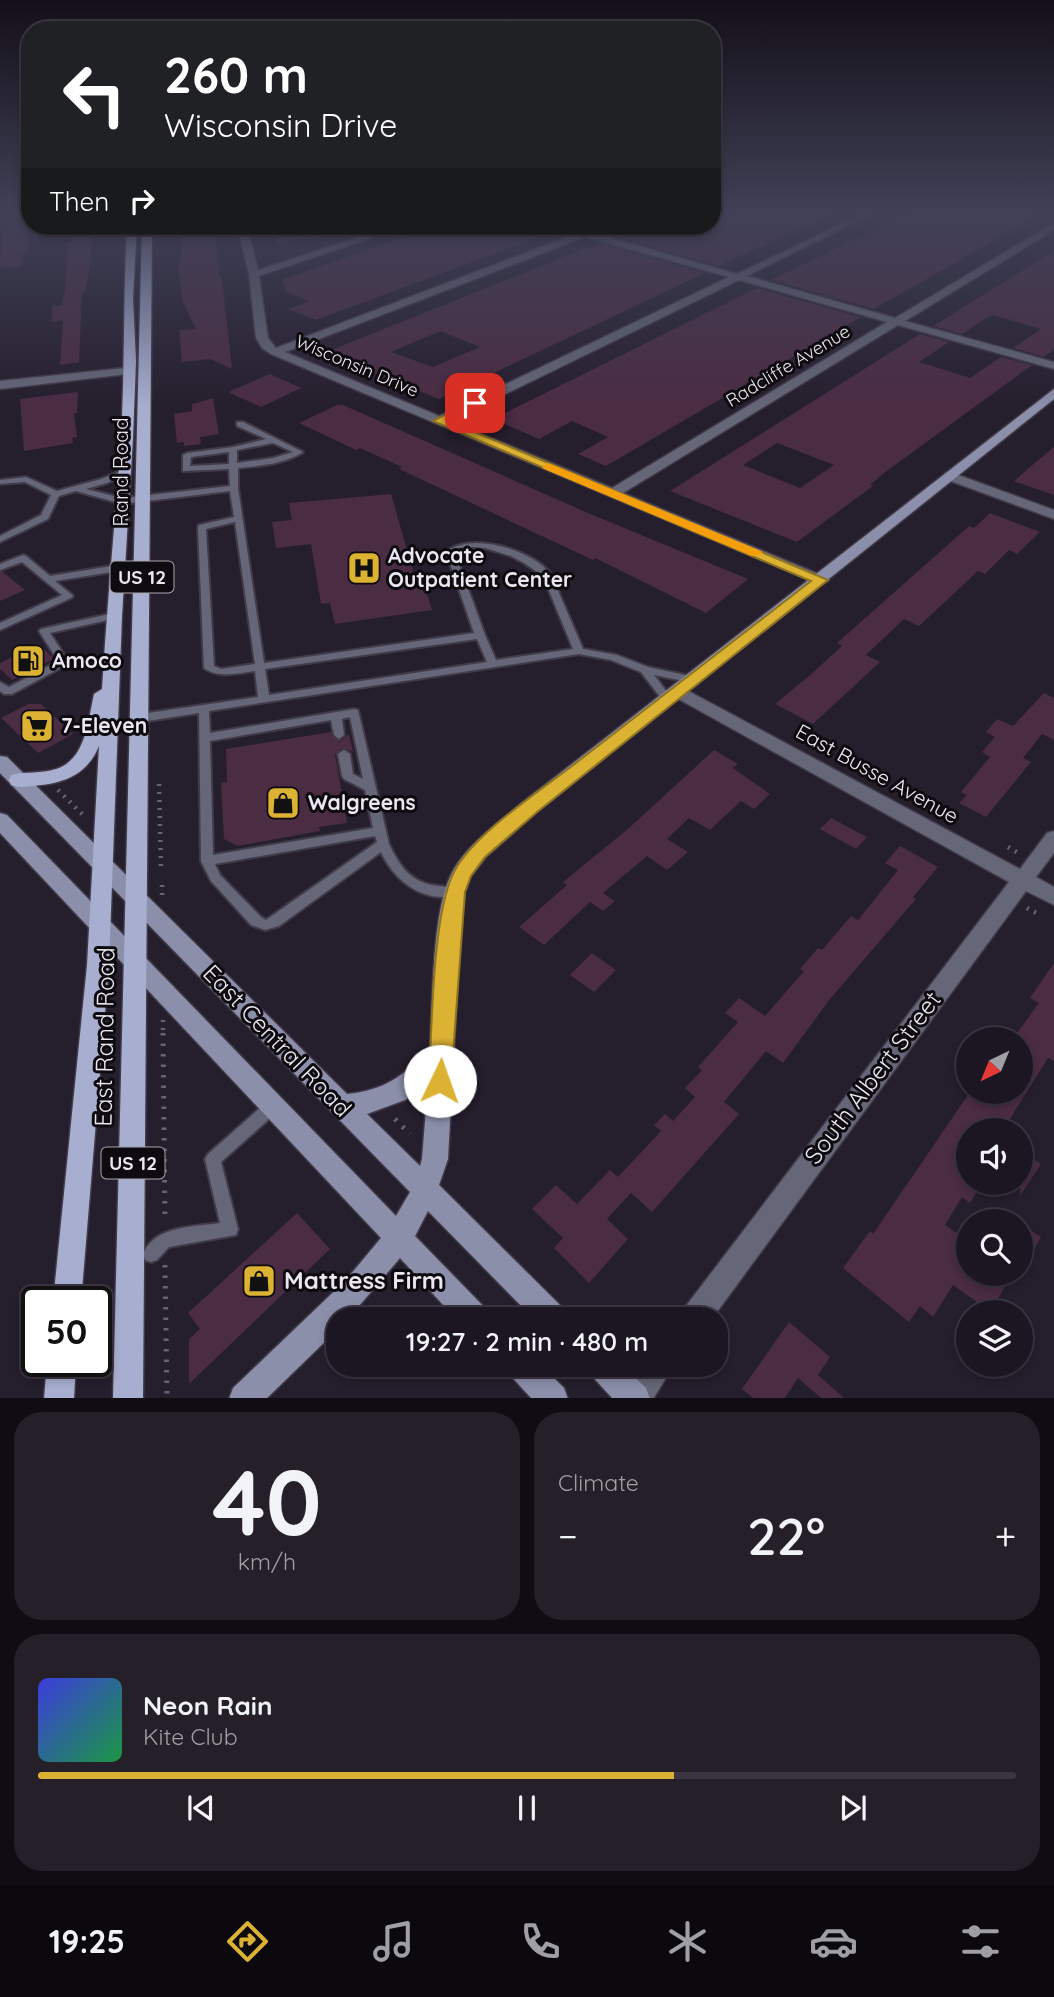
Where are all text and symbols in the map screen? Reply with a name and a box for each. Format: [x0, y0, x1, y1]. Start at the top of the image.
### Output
text: 260 m [164, 44, 308, 105]
icon: left [49, 49, 140, 140]
text: Wisconsin Drive [164, 105, 397, 145]
icon: right [123, 182, 161, 220]
text: Then [49, 185, 109, 218]
street label: Radcliffe Avenue [721, 319, 854, 412]
street label: Wisconsin Drive [292, 329, 422, 402]
pin [445, 373, 505, 433]
icon: arrive [456, 384, 494, 422]
street label: Rand Road [107, 417, 133, 527]
place label: Advocate Outpatient Center [388, 542, 572, 592]
hospital icon: Advocate Outpatient Center [345, 549, 383, 587]
road number: US 12 [110, 562, 174, 592]
fuel station icon: Amoco [9, 642, 47, 680]
place label: Amoco [52, 647, 122, 673]
supermarket icon: 7-Eleven [18, 707, 56, 745]
place label: 7-Eleven [61, 712, 147, 738]
street label: East Busse Avenue [792, 718, 963, 829]
shop icon: Walgreens [264, 784, 302, 822]
place label: Walgreens [308, 789, 416, 815]
street label: East Rand Road [87, 947, 121, 1127]
street label: East Central Road [197, 958, 358, 1123]
street label: South Albert Street [797, 985, 947, 1170]
north arrow [956, 1027, 1032, 1104]
map controls [956, 1027, 1033, 1377]
position arrow [403, 1044, 477, 1118]
button: sound [956, 1118, 1033, 1195]
road number: US 12 [102, 1148, 164, 1178]
button: search [956, 1209, 1033, 1286]
shop icon: Mattress Firm [240, 1262, 278, 1300]
place label: Mattress Firm [284, 1265, 444, 1295]
speed limit sign: 50 [21, 1286, 112, 1377]
button: layers [956, 1300, 1033, 1377]
text: 19:27 · 2 min · 480 m [406, 1325, 648, 1358]
text: 40 [212, 1444, 322, 1558]
text: Climate [558, 1468, 639, 1497]
text: 22° [747, 1503, 825, 1568]
text: − [558, 1512, 578, 1560]
text: + [995, 1512, 1016, 1560]
text: km/h [238, 1547, 296, 1576]
text: Neon Rain [143, 1689, 272, 1722]
text: Kite Club [143, 1722, 238, 1751]
icon: previous [182, 1789, 220, 1827]
icon: pause [508, 1789, 546, 1827]
icon: next [834, 1789, 872, 1827]
icon: directions [223, 1917, 272, 1966]
icon: music [369, 1917, 418, 1966]
icon: phone [516, 1917, 565, 1966]
icon: climate [663, 1917, 712, 1966]
icon: car [809, 1917, 858, 1966]
icon: filters [956, 1917, 1005, 1966]
text: 19:25 [49, 1921, 125, 1961]

